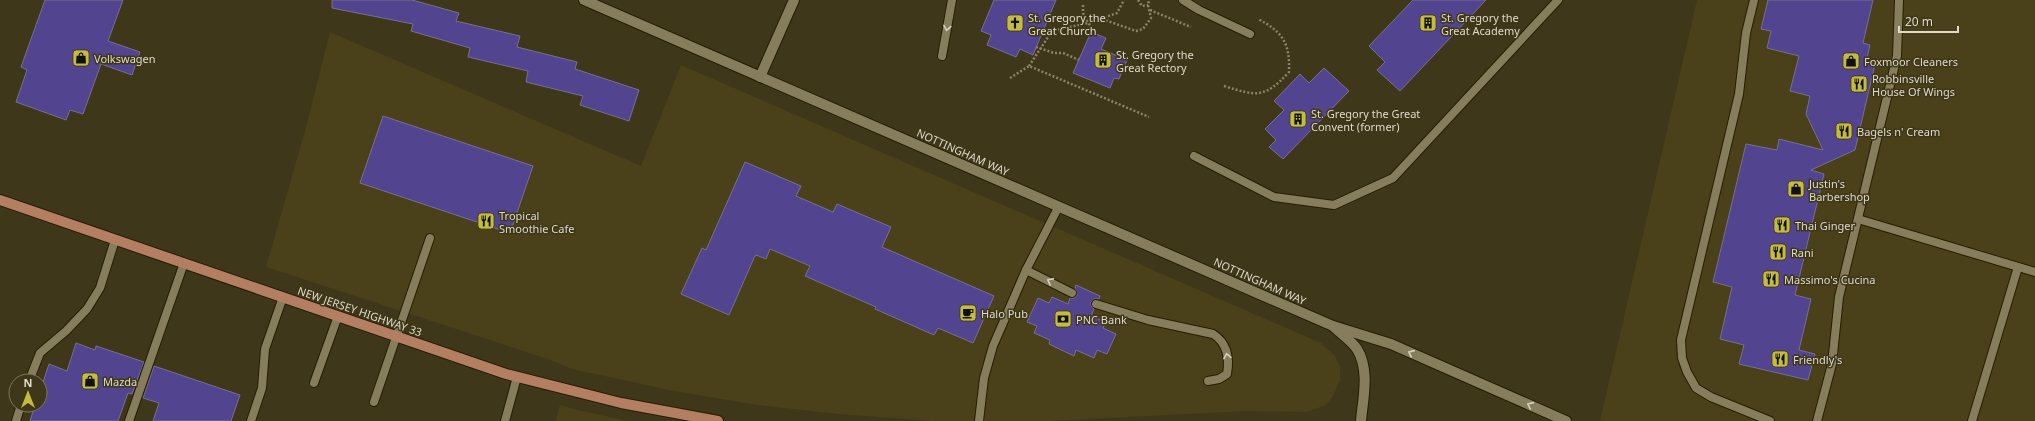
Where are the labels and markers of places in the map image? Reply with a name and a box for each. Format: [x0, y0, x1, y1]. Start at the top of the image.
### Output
place label: St. Gregory the Great Church [1028, 10, 1106, 38]
place label: St. Gregory the Great Academy [1441, 10, 1520, 38]
church icon: St. Gregory the Great Church [1005, 13, 1025, 33]
building icon: St. Gregory the Great Academy [1418, 13, 1438, 33]
place label: St. Gregory the Great Rectory [1116, 47, 1194, 75]
shop icon: Volkswagen [71, 48, 91, 68]
building icon: St. Gregory the Great Rectory [1093, 50, 1113, 70]
place label: Volkswagen [94, 51, 156, 66]
shop icon: Foxmoor Cleaners [1841, 51, 1861, 71]
place label: Foxmoor Cleaners [1864, 54, 1958, 69]
place label: Robbinsville House Of Wings [1872, 71, 1955, 99]
restaurant icon: Robbinsville House Of Wings [1849, 74, 1869, 94]
place label: St. Gregory the Great Convent (former) [1311, 106, 1420, 134]
building icon: St. Gregory the Great Convent (former) [1288, 109, 1308, 129]
restaurant icon: Bagels n' Cream [1834, 121, 1854, 141]
place label: Bagels n' Cream [1857, 124, 1940, 139]
place label: Justin's Barbershop [1808, 176, 1870, 204]
shop icon: Justin's Barbershop [1786, 179, 1806, 199]
place label: Tropical Smoothie Cafe [499, 208, 574, 236]
restaurant icon: Tropical Smoothie Cafe [476, 211, 496, 231]
restaurant icon: Thai Ginger [1772, 215, 1792, 235]
place label: Thai Ginger [1795, 218, 1855, 233]
restaurant icon: Rani [1768, 242, 1788, 262]
place label: Rani [1791, 245, 1814, 260]
restaurant icon: Massimo's Cucina [1761, 269, 1781, 289]
place label: Massimo's Cucina [1784, 272, 1875, 287]
cafe icon: Halo Pub [958, 303, 978, 323]
place label: Halo Pub [981, 306, 1028, 321]
bank icon: PNC Bank [1053, 309, 1073, 329]
place label: PNC Bank [1076, 312, 1127, 327]
restaurant icon: Friendly's [1770, 349, 1790, 369]
place label: Friendly's [1793, 352, 1842, 367]
shop icon: Mazda [80, 371, 100, 391]
place label: Mazda [103, 374, 137, 389]

